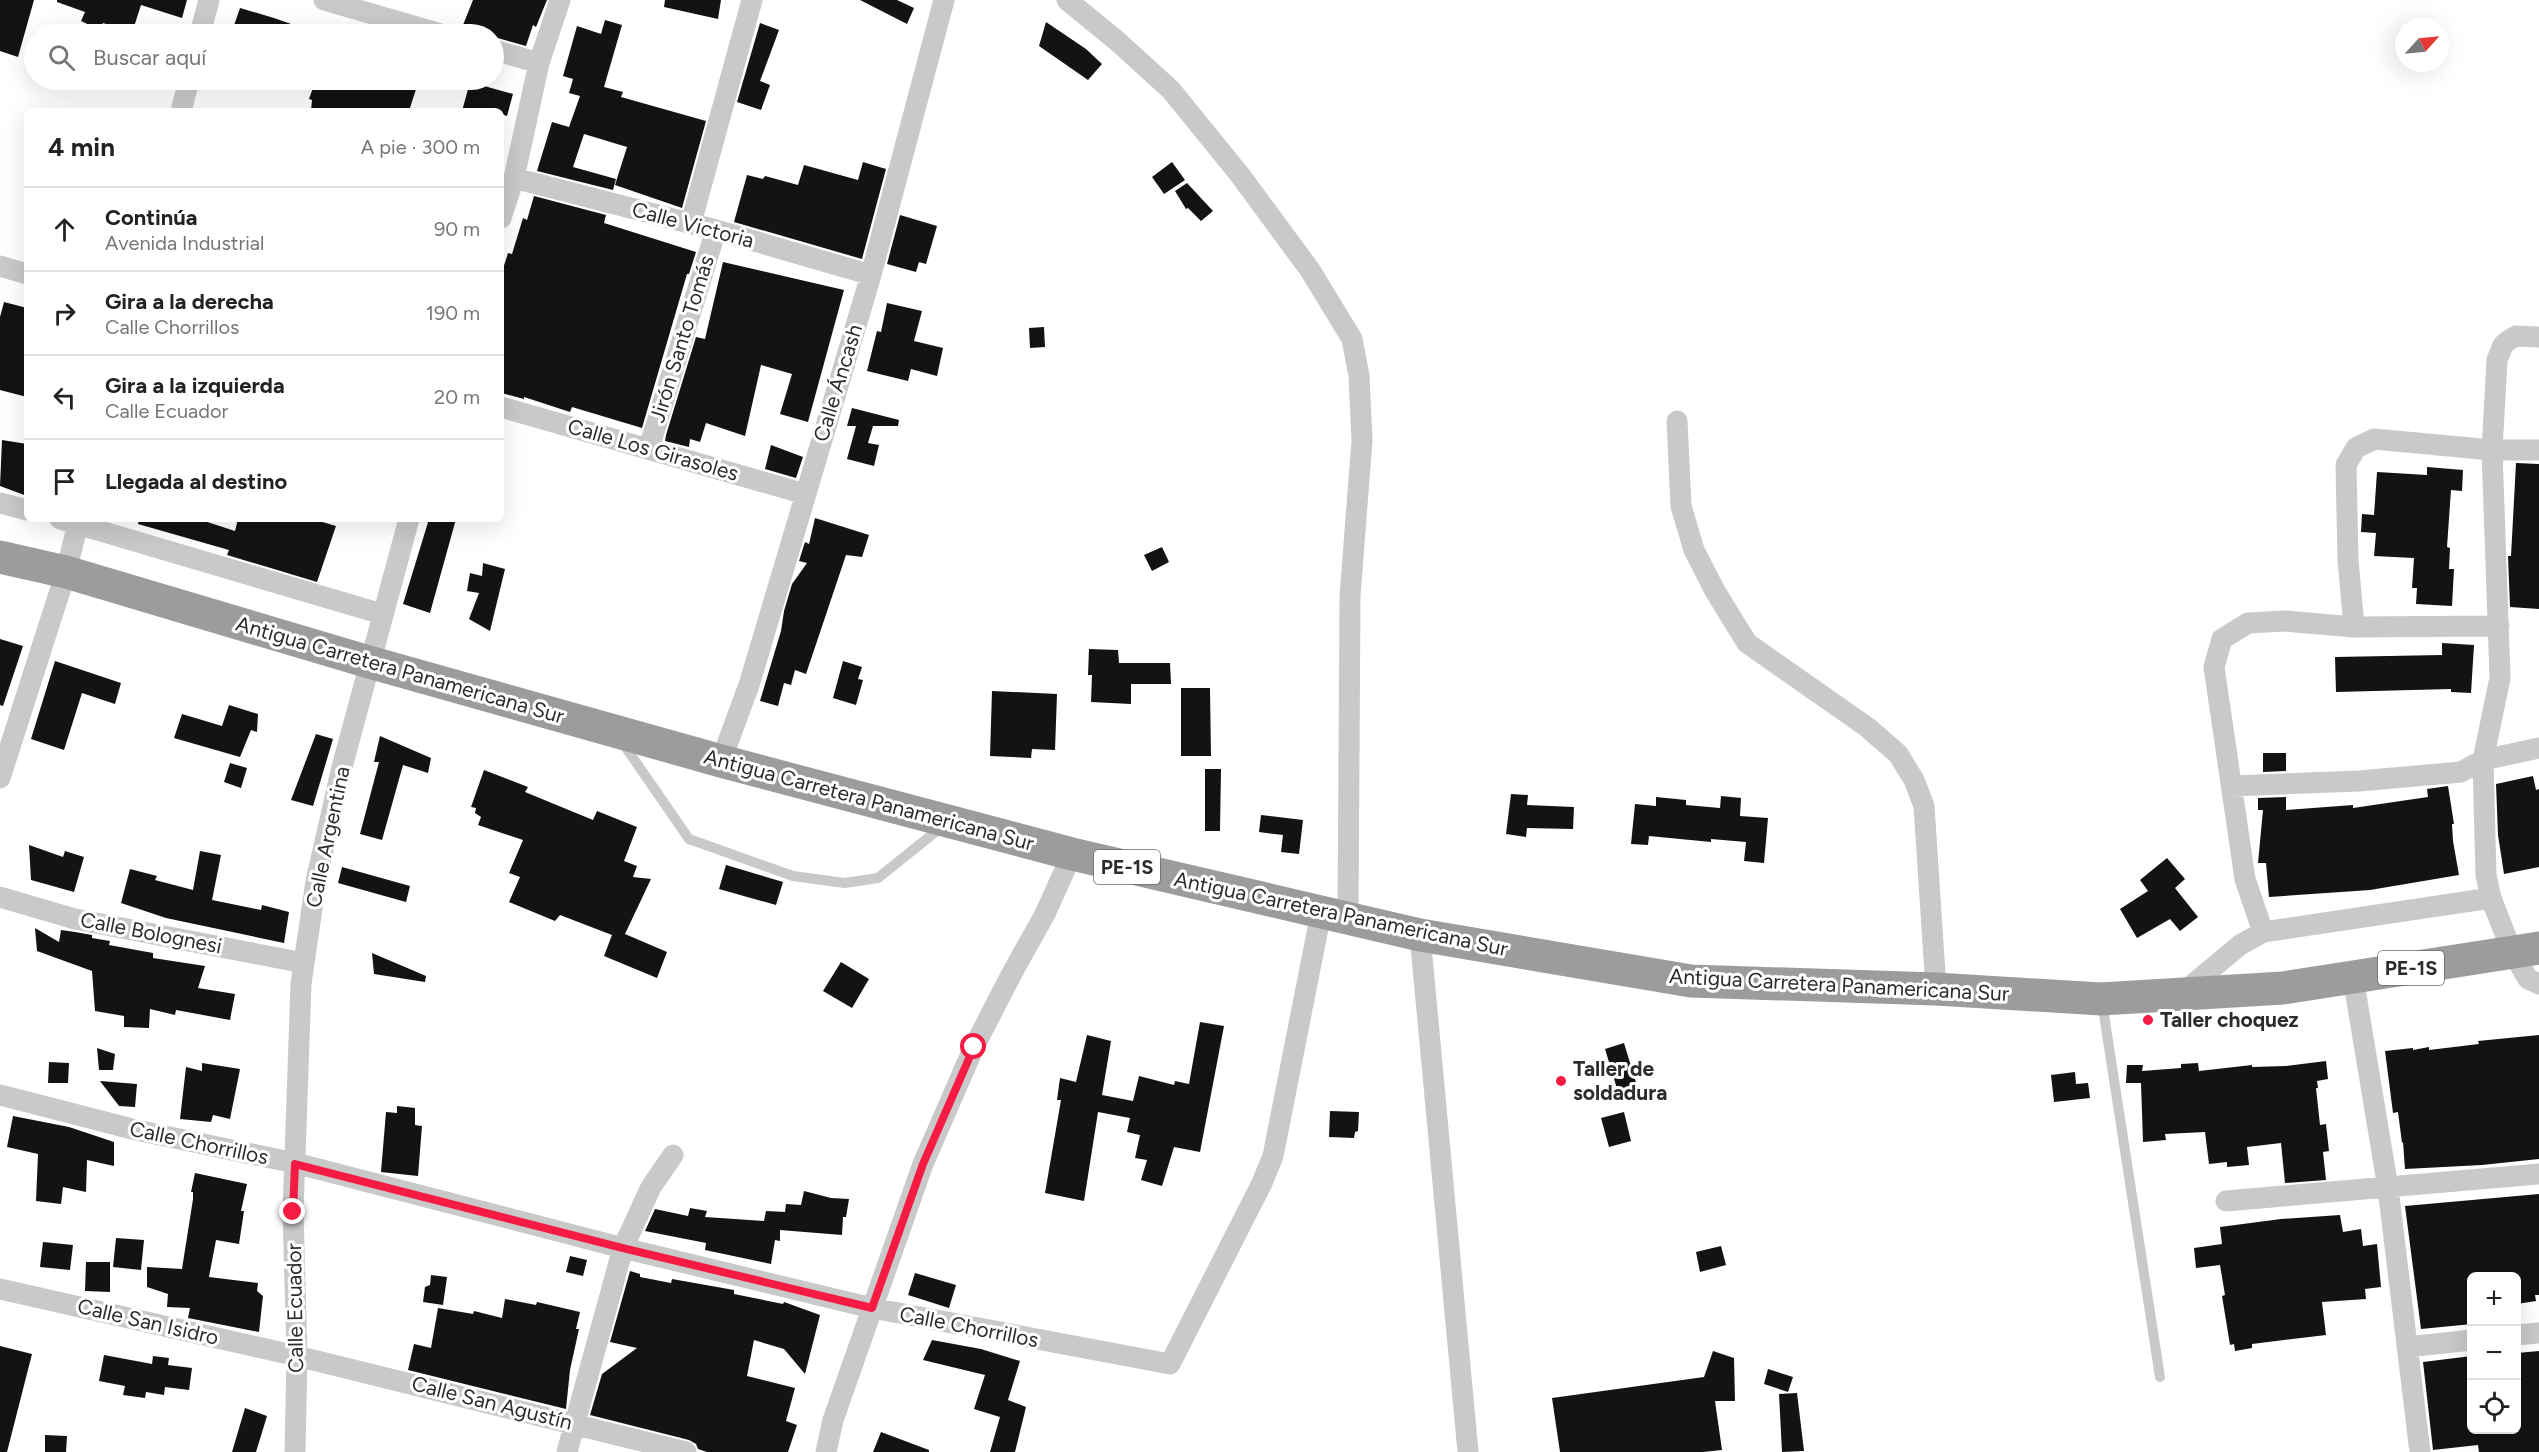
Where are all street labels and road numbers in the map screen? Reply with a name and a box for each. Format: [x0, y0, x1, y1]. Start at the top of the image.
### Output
street label: Calle Victoria [629, 196, 757, 253]
street label: Jirón Santo Tomás [644, 252, 719, 425]
street label: Calle Áncash [808, 321, 867, 444]
street label: Calle Los Girasoles [565, 413, 741, 486]
street label: Antigua Carretera Panamericana Sur [233, 611, 567, 728]
street label: Antigua Carretera Panamericana Sur [702, 743, 1037, 856]
street label: Calle Argentina [300, 764, 355, 910]
road number: PE-1S [1094, 850, 1160, 884]
street label: Antigua Carretera Panamericana Sur [1172, 866, 1510, 961]
street label: Calle Bolognesi [78, 907, 224, 958]
road number: PE-1S [2378, 951, 2444, 985]
street label: Antigua Carretera Panamericana Sur [1668, 963, 2010, 1006]
street label: Calle Chorrillos [128, 1116, 271, 1169]
street label: Calle Ecuador [281, 1243, 308, 1373]
street label: Calle San Isidro [75, 1293, 221, 1350]
street label: Calle Chorrillos [897, 1301, 1041, 1352]
street label: Calle San Agustín [409, 1370, 575, 1435]

